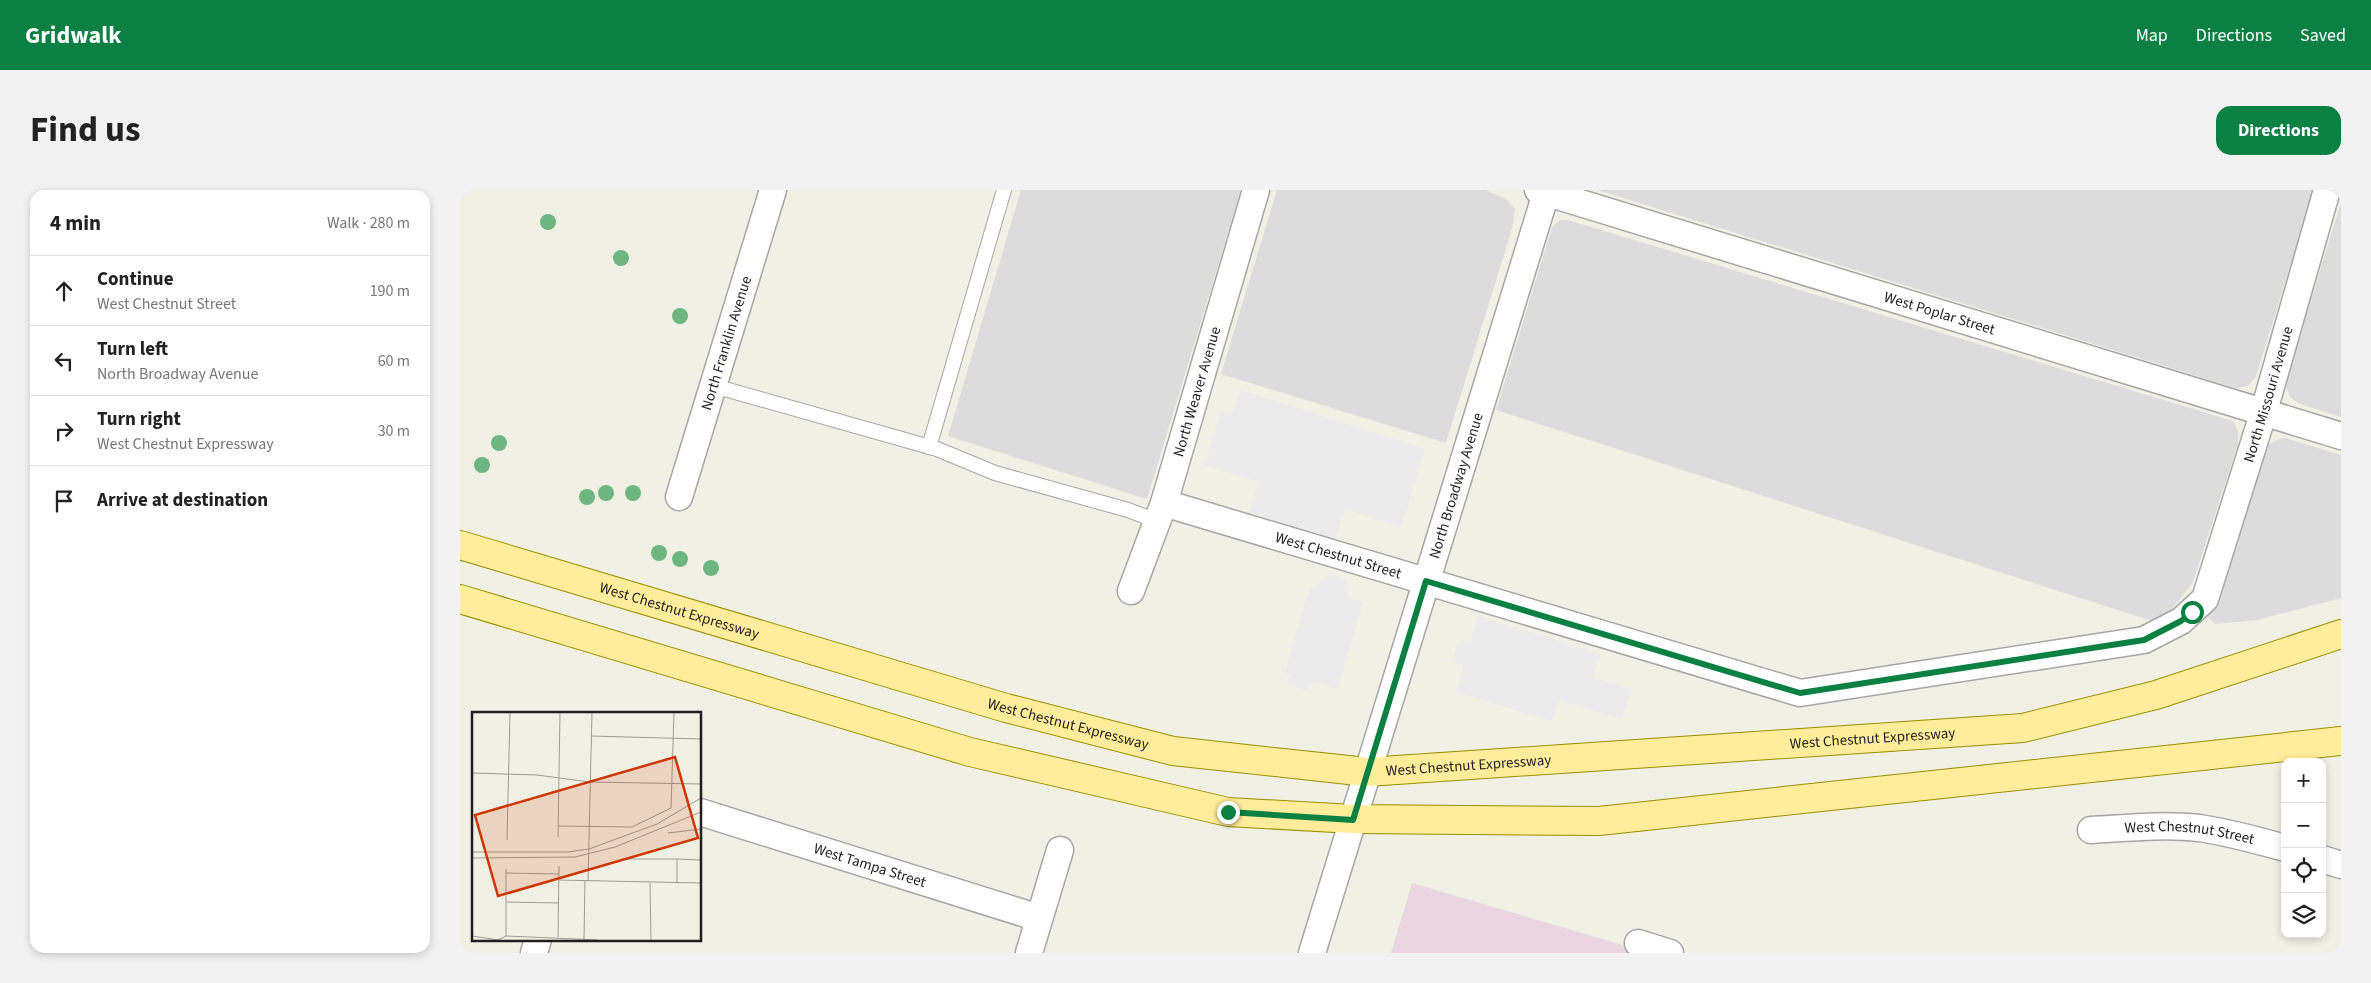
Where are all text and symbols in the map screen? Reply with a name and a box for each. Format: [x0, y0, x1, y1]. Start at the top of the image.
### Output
text: Gridwalk [25, 18, 121, 53]
text: Map [2136, 23, 2168, 48]
text: Directions [2196, 23, 2272, 48]
text: Saved [2300, 23, 2346, 48]
text: Find us [30, 105, 140, 155]
button: Directions [2216, 106, 2341, 155]
text: 4 min [50, 208, 101, 238]
text: Walk · 280 m [327, 212, 410, 234]
text: Continue [97, 266, 174, 293]
street label: North Franklin Avenue [696, 273, 757, 413]
icon: ahead [50, 277, 78, 305]
text: 190 m [370, 280, 410, 302]
street label: West Poplar Street [1881, 287, 1998, 340]
text: West Chestnut Street [97, 293, 236, 315]
street label: North Weaver Avenue [1168, 324, 1226, 459]
street label: North Missouri Avenue [2238, 324, 2299, 465]
text: Turn left [97, 336, 168, 363]
icon: left [50, 347, 78, 375]
text: 60 m [378, 350, 410, 372]
text: North Broadway Avenue [97, 363, 258, 385]
text: Turn right [97, 406, 181, 433]
street label: North Broadway Avenue [1424, 410, 1489, 561]
icon: right [50, 417, 78, 445]
text: 30 m [378, 420, 410, 442]
text: West Chestnut Expressway [97, 433, 274, 455]
icon: arrive [50, 487, 78, 515]
text: Arrive at destination [97, 487, 268, 514]
street label: West Chestnut Street [1273, 527, 1404, 584]
street label: West Chestnut Expressway [597, 577, 762, 645]
route start [2181, 601, 2204, 624]
street label: West Chestnut Expressway [985, 693, 1151, 755]
inset map [472, 712, 701, 940]
street label: West Chestnut Expressway [1789, 723, 1956, 755]
street label: West Chestnut Expressway [1385, 750, 1552, 782]
map controls [2281, 758, 2326, 938]
button: + [2281, 758, 2326, 803]
route end [1217, 801, 1240, 824]
button: − [2281, 803, 2326, 848]
street label: West Chestnut Street [2124, 816, 2256, 850]
street label: West Tampa Street [811, 838, 929, 893]
button: locate [2281, 848, 2326, 893]
button: layers [2281, 893, 2326, 938]

